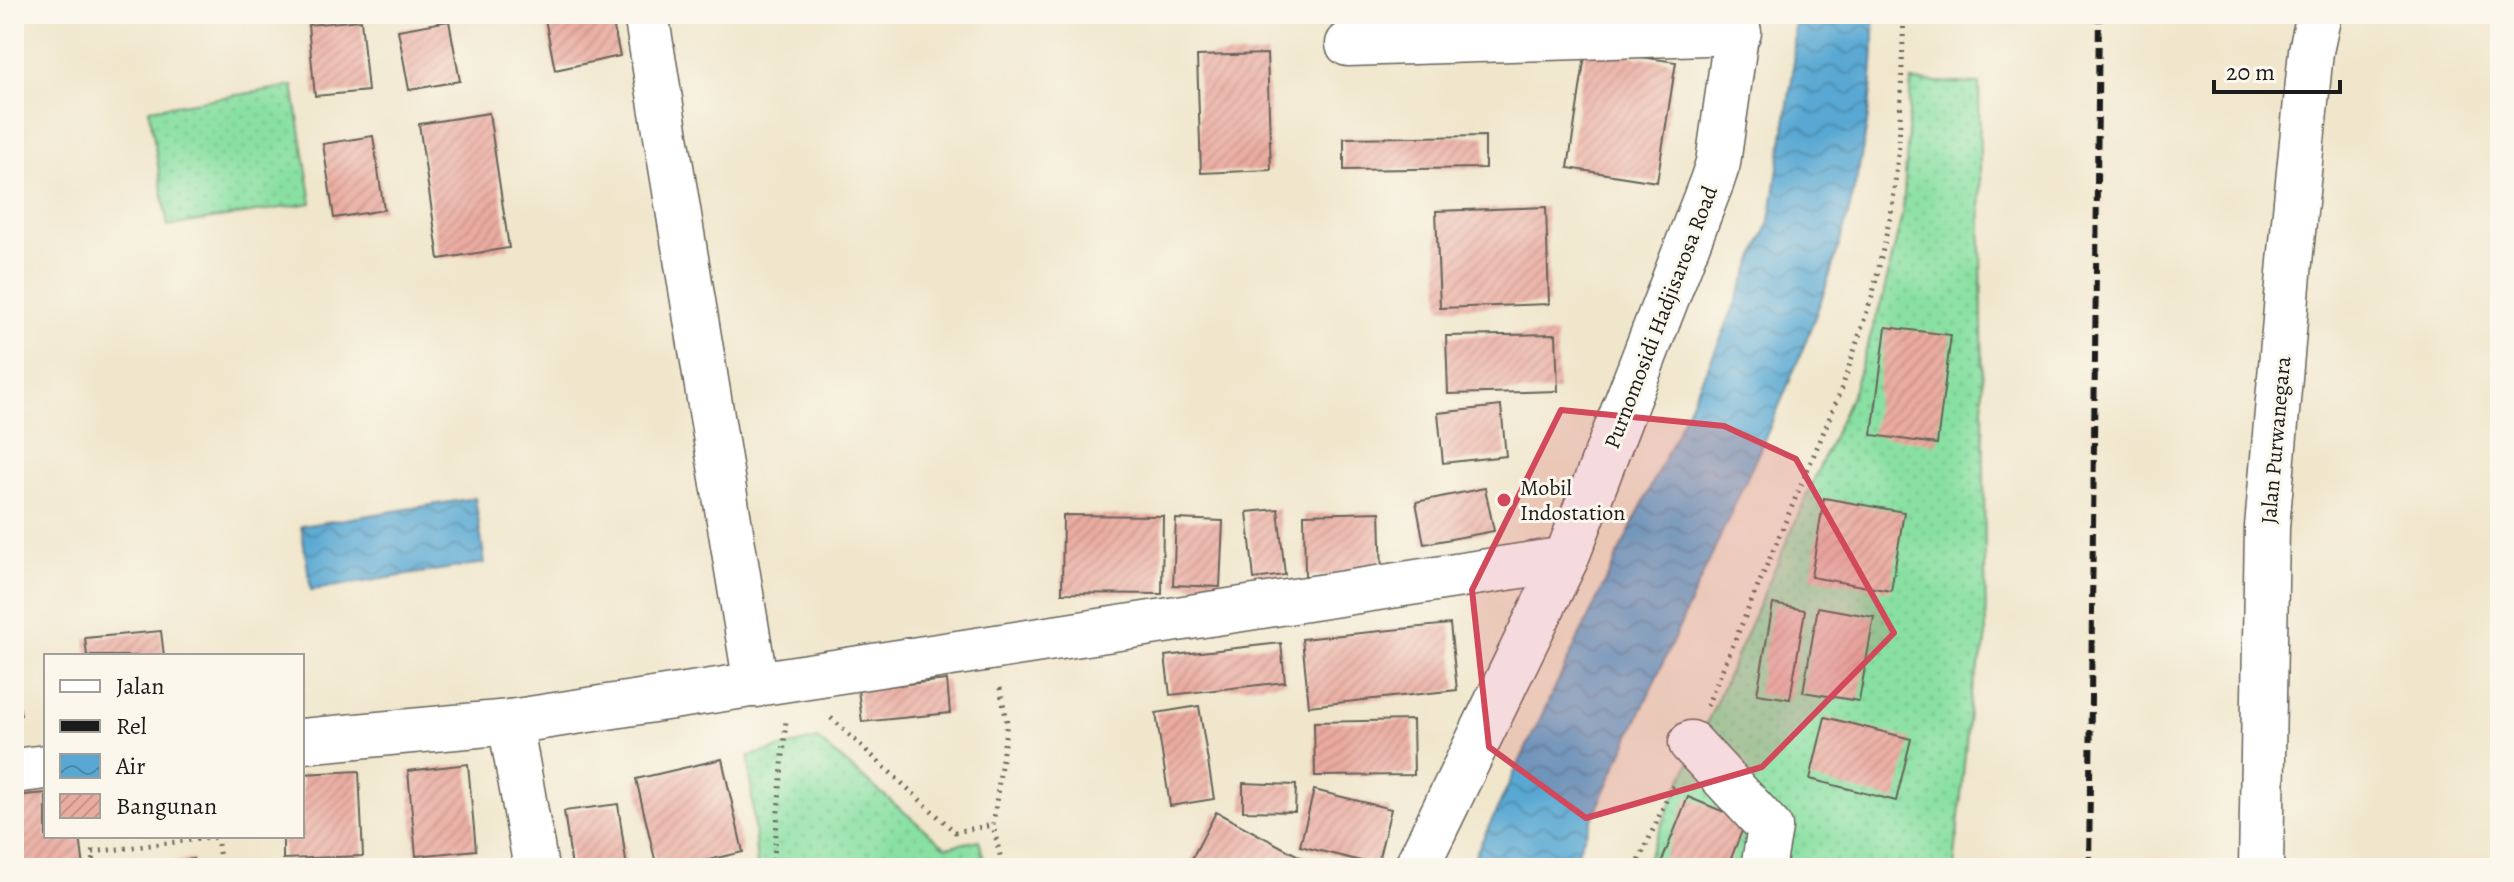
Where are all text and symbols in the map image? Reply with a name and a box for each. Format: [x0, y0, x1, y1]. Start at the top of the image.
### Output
scale bar [2214, 44, 2340, 94]
text: 20 m [2226, 56, 2275, 88]
street label: Purnomosidi Hadjisarosa Road [1597, 181, 1725, 453]
street label: Jalan Purwanegara [2254, 354, 2298, 525]
place label: Mobil Indostation [1520, 473, 1625, 528]
marker: Mobil Indostation [1495, 491, 1513, 509]
legend [44, 654, 304, 838]
text: Jalan [116, 670, 165, 702]
text: Rel [116, 710, 147, 742]
text: Air [115, 750, 146, 782]
text: Bangunan [116, 790, 217, 822]

